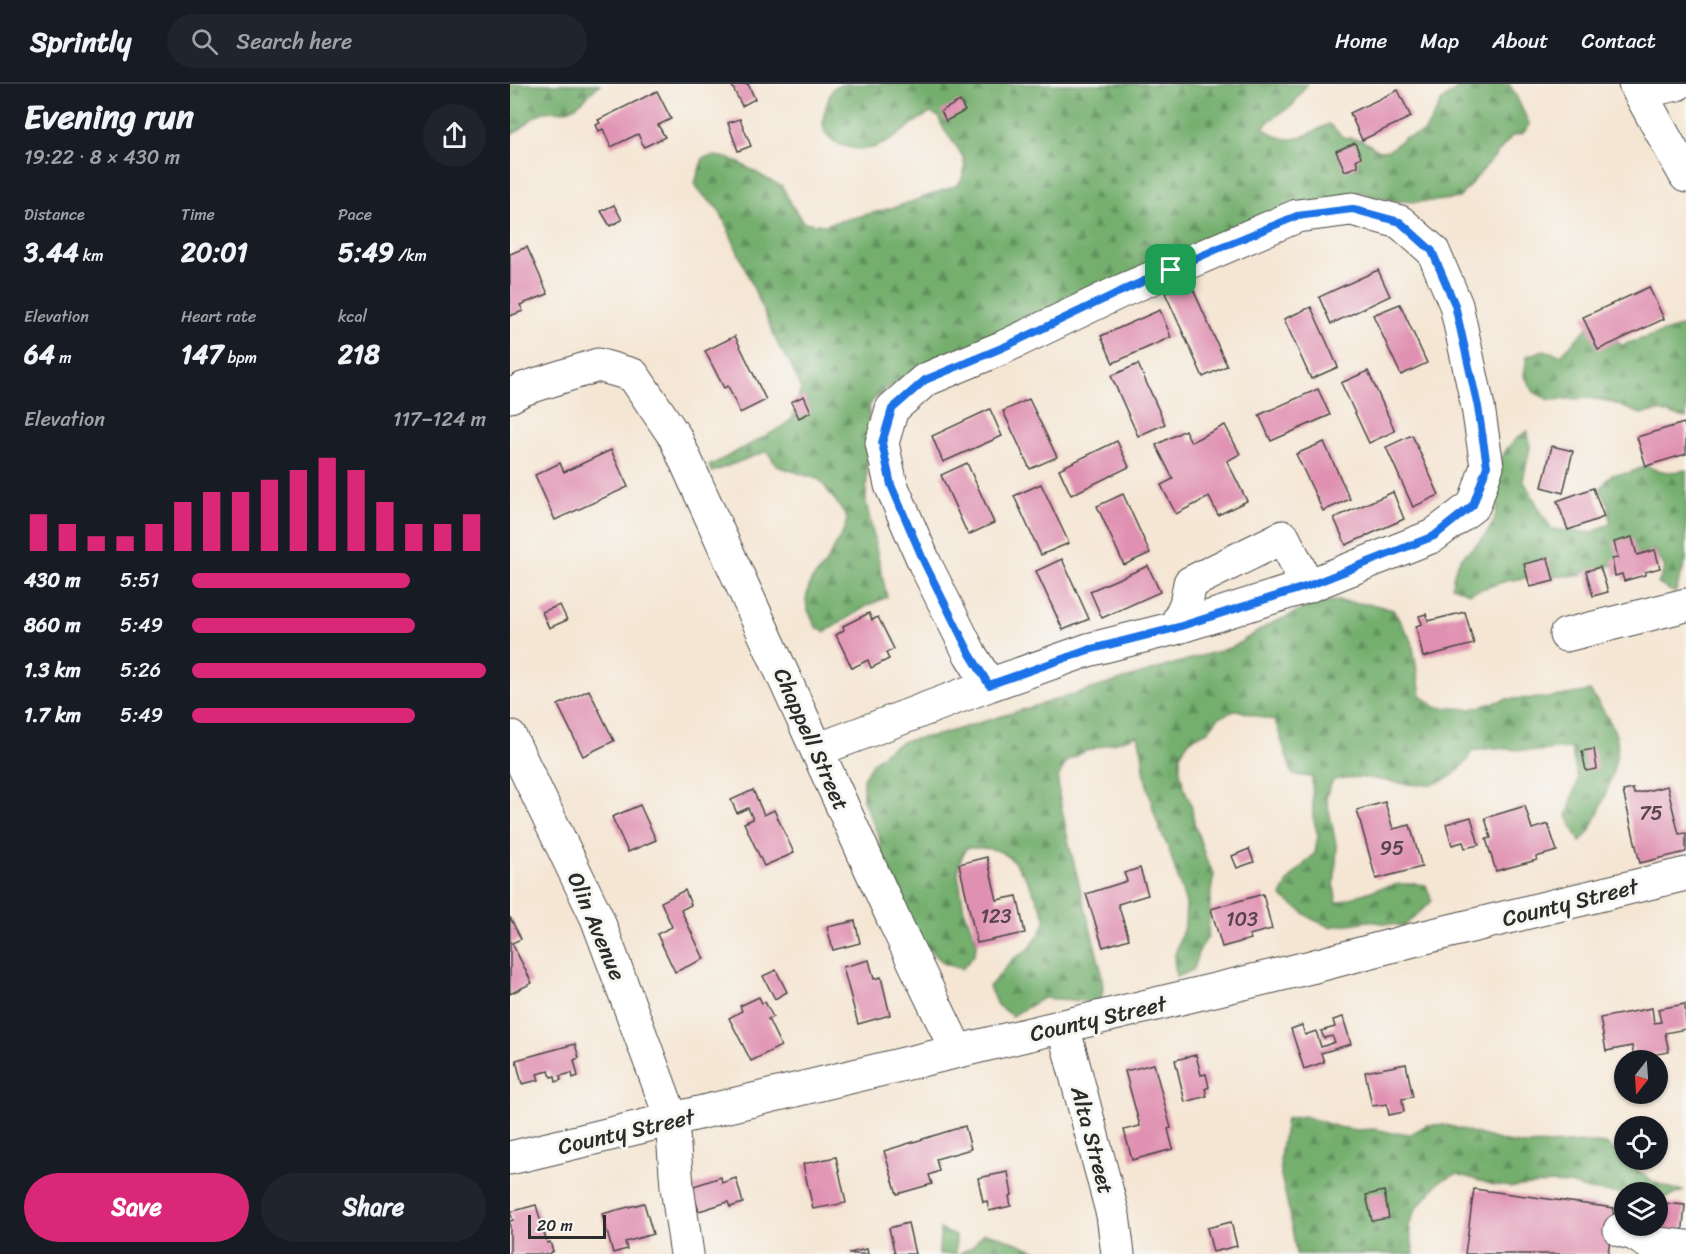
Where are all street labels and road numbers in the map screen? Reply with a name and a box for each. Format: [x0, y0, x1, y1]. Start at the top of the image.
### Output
street label: Chappell Street [763, 661, 861, 817]
street label: Olin Avenue [556, 866, 637, 987]
street label: County Street [1498, 866, 1643, 938]
street label: County Street [1026, 984, 1171, 1053]
street label: Alta Street [1059, 1081, 1126, 1199]
street label: County Street [554, 1097, 699, 1166]

